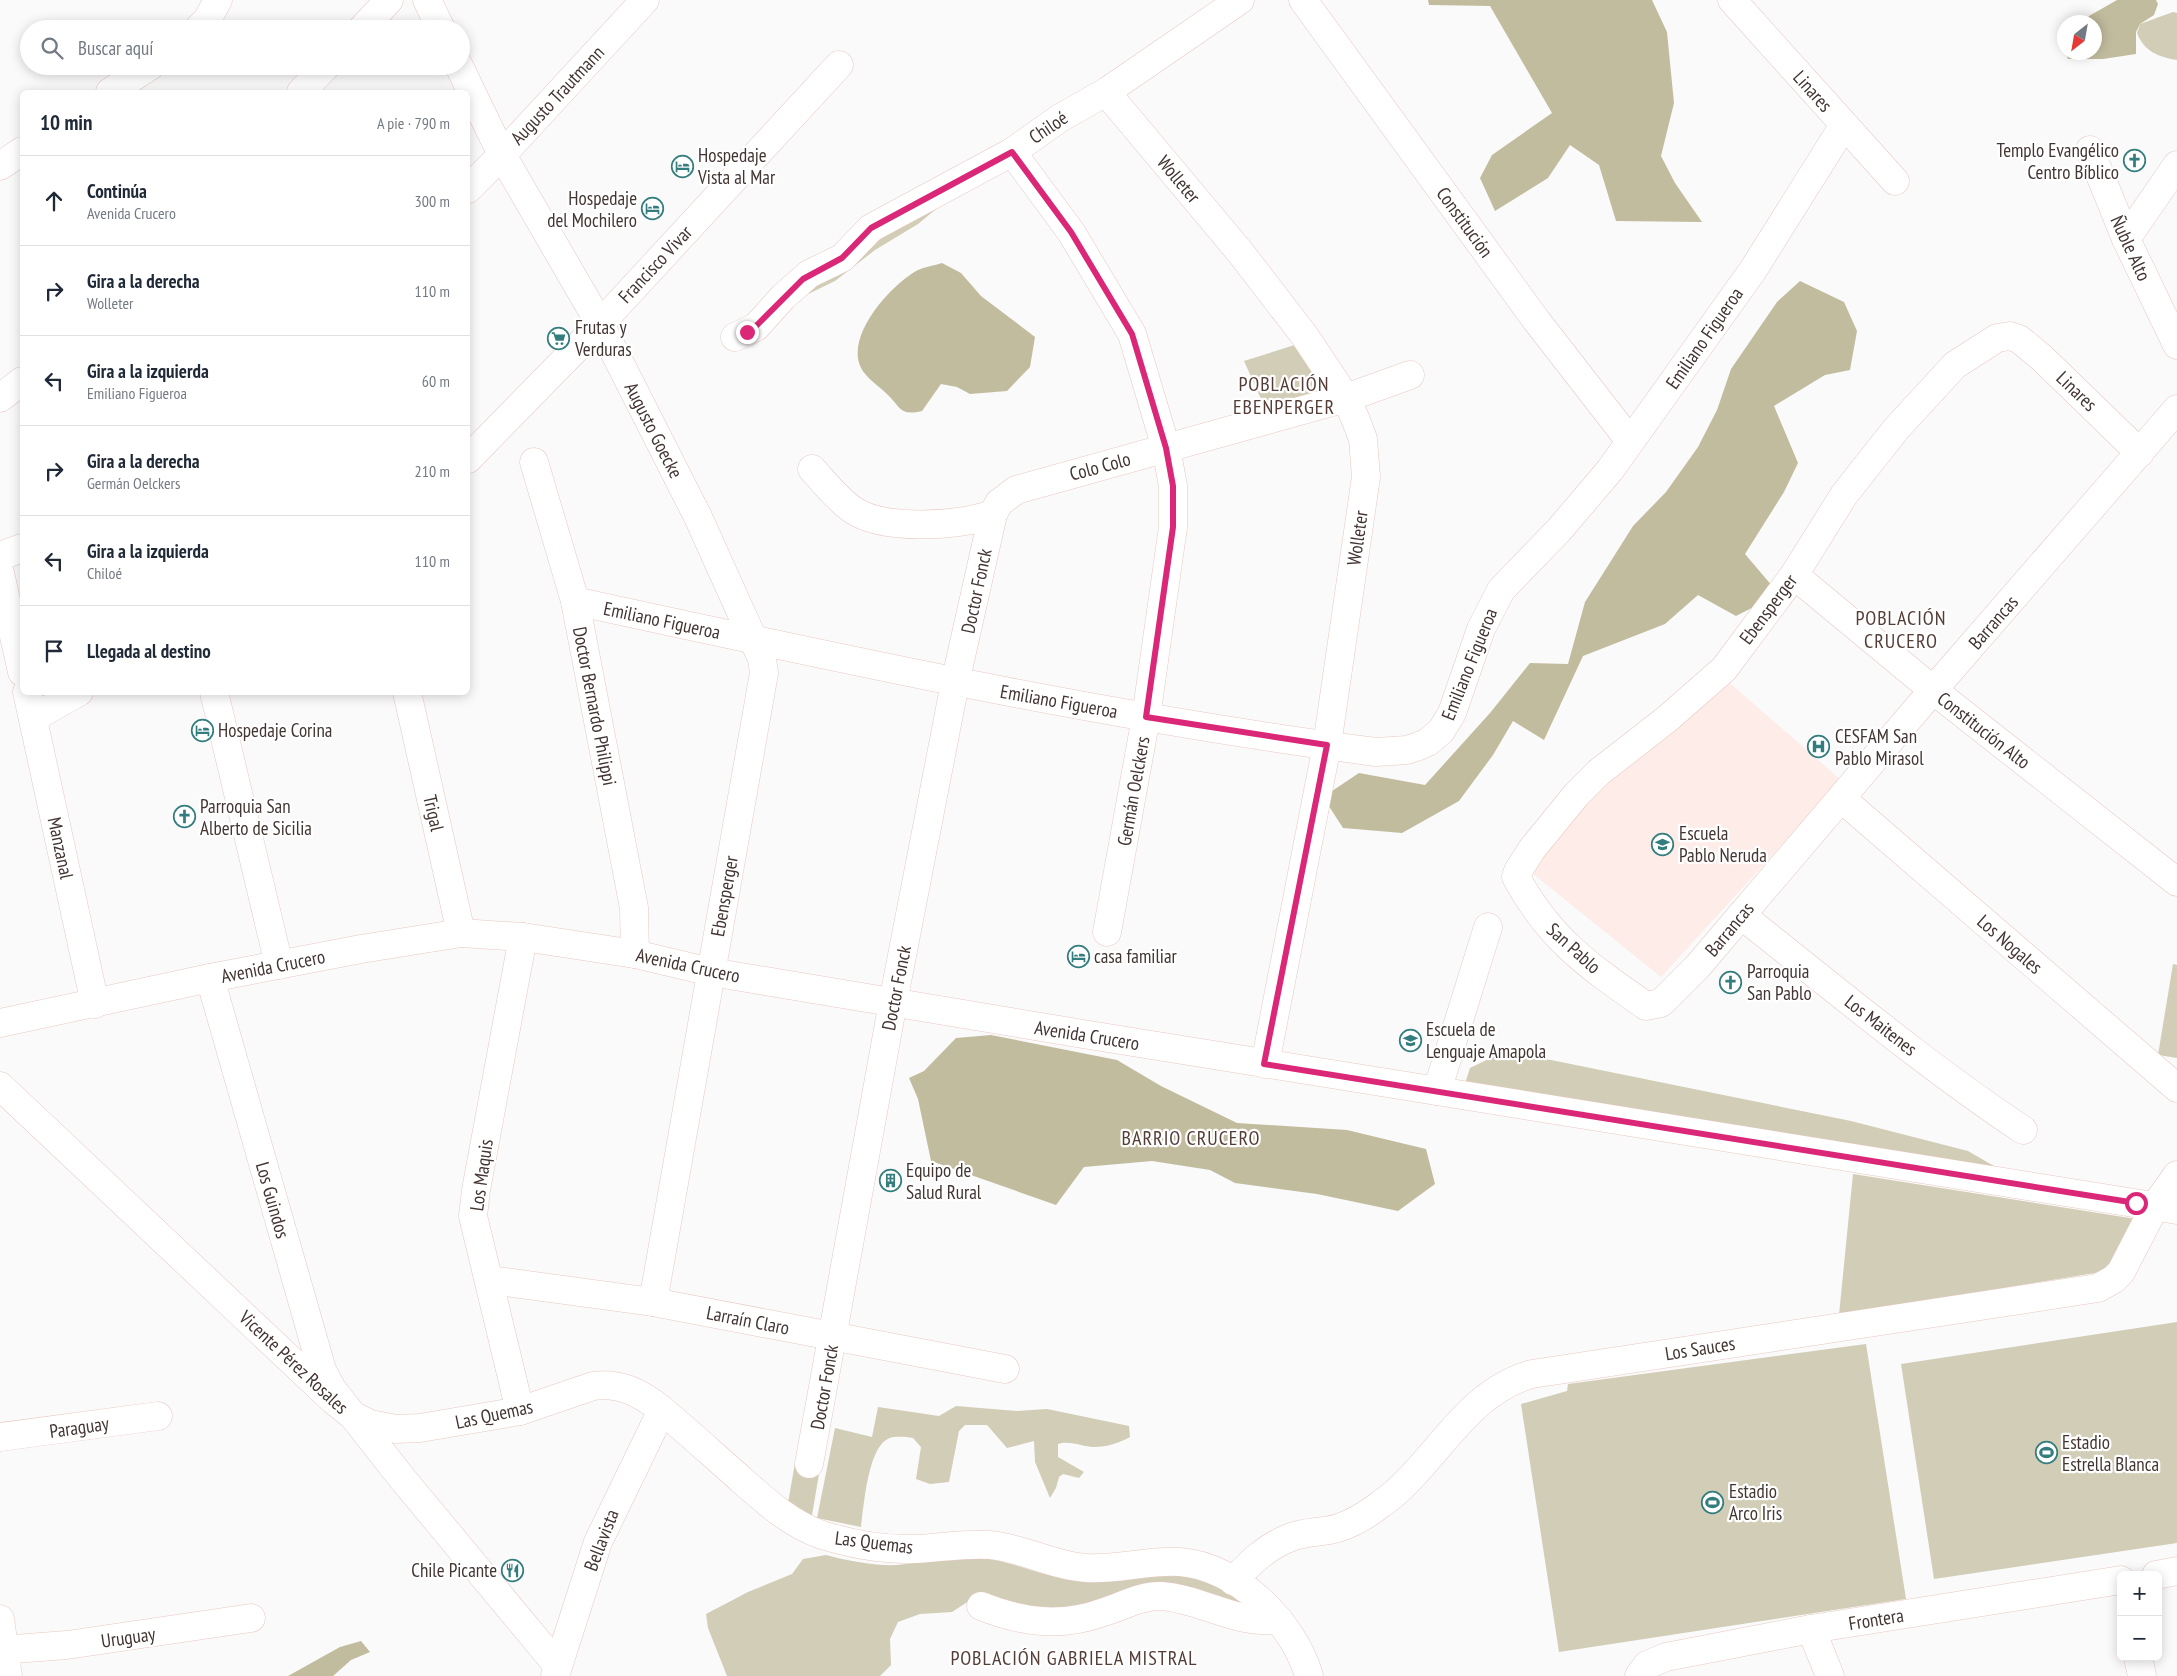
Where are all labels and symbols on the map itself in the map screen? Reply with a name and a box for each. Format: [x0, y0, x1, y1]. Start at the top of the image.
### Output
north arrow [2057, 15, 2102, 60]
street label: Augusto Trautmann [505, 40, 609, 150]
street label: Linares [1788, 65, 1838, 117]
street label: Chiloé [1024, 105, 1072, 149]
place label: Templo Evangélico Centro Bíblico [1997, 138, 2119, 184]
place label: Hospedaje Vista al Mar [697, 143, 776, 189]
church icon: Templo Evangélico Centro Bíblico [2123, 149, 2147, 173]
street label: Wolleter [1152, 150, 1206, 208]
hotel icon: Hospedaje Vista al Mar [670, 154, 694, 178]
street label: Constitución [1431, 182, 1499, 262]
place label: Hospedaje del Mochilero [547, 186, 637, 232]
hotel icon: Hospedaje del Mochilero [641, 197, 665, 221]
street label: Ñuble Alto [2106, 212, 2156, 284]
street label: Francisco Vivar [613, 220, 698, 308]
street label: Emiliano Figueroa [1660, 283, 1748, 393]
place label: Frutas y Verduras [574, 315, 632, 361]
route end [736, 321, 759, 344]
supermarket icon: Frutas y Verduras [547, 326, 571, 350]
street label: Linares [2052, 366, 2102, 416]
district label: POBLACIÓN EBENPERGER [1233, 371, 1335, 420]
street label: Augusto Goecke [620, 378, 688, 482]
street label: Colo Colo [1067, 446, 1133, 486]
street label: Wolleter [1341, 508, 1373, 567]
street label: Doctor Fonck [955, 546, 997, 636]
street label: Ebensperger [1734, 569, 1803, 649]
street label: Barrancas [1963, 590, 2023, 654]
street label: Emiliano Figueroa [601, 596, 723, 644]
street label: Emiliano Figueroa [1436, 604, 1502, 724]
district label: POBLACIÓN CRUCERO [1855, 605, 1947, 654]
street label: Doctor Bernardo Philippi [568, 625, 622, 787]
street label: Emiliano Figueroa [998, 679, 1120, 723]
street label: Constitución Alto [1933, 686, 2035, 774]
hotel icon: Hospedaje Corina [190, 718, 214, 742]
place label: Hospedaje Corina [218, 718, 332, 742]
place label: CESFAM San Pablo Mirasol [1835, 724, 1924, 770]
street label: Germán Oelckers [1112, 734, 1154, 848]
hospital icon: CESFAM San Pablo Mirasol [1807, 735, 1831, 759]
street label: Trigal [418, 793, 450, 834]
place label: Parroquia San Alberto de Sicilia [200, 794, 312, 840]
church icon: Parroquia San Alberto de Sicilia [172, 805, 196, 829]
street label: Manzanal [43, 815, 79, 882]
place label: Escuela Pablo Neruda [1679, 821, 1767, 867]
school or university icon: Escuela Pablo Neruda [1651, 832, 1675, 856]
street label: Ebensperger [705, 853, 743, 938]
street label: Barrancas [1699, 897, 1759, 961]
street label: Los Nogales [1972, 909, 2048, 979]
street label: San Pablo [1542, 917, 1606, 979]
street label: Avenida Crucero [634, 942, 742, 988]
street label: Doctor Fonck [876, 943, 916, 1032]
street label: Avenida Crucero [219, 944, 327, 988]
hotel icon: casa familiar [1066, 944, 1090, 968]
place label: casa familiar [1094, 944, 1178, 968]
place label: Parroquia San Pablo [1747, 959, 1812, 1005]
church icon: Parroquia San Pablo [1719, 970, 1743, 994]
street label: Los Maitenes [1840, 989, 1922, 1061]
street label: Avenida Crucero [1033, 1015, 1141, 1055]
place label: Escuela de Lenguaje Amapola [1426, 1017, 1546, 1063]
school or university icon: Escuela de Lenguaje Amapola [1398, 1028, 1422, 1052]
district label: BARRIO CRUCERO [1122, 1125, 1260, 1151]
street label: Los Maquis [464, 1137, 498, 1213]
place label: Equipo de Salud Rural [906, 1158, 982, 1204]
street label: Los Guindos [251, 1159, 295, 1241]
building icon: Equipo de Salud Rural [878, 1169, 902, 1193]
route start [2125, 1192, 2148, 1215]
street label: Larraín Claro [705, 1300, 791, 1340]
street label: Vicente Pérez Rosales [234, 1304, 354, 1419]
street label: Los Sauces [1663, 1331, 1737, 1365]
street label: Doctor Fonck [805, 1342, 843, 1431]
street label: Las Quemas [453, 1394, 535, 1434]
street label: Paraguay [48, 1411, 111, 1443]
place label: Estadio Estrella Blanca [2062, 1430, 2159, 1476]
sports icon: Estadio Estrella Blanca [2034, 1441, 2058, 1465]
place label: Estadio Arco Iris [1729, 1479, 1782, 1525]
sports icon: Estadio Arco Iris [1701, 1490, 1725, 1514]
street label: Bellavista [578, 1506, 624, 1574]
street label: Las Quemas [834, 1525, 914, 1559]
place label: Chile Picante [411, 1558, 497, 1582]
restaurant icon: Chile Picante [501, 1558, 525, 1582]
street label: Frontera [1847, 1603, 1905, 1635]
street label: Uruguay [99, 1621, 158, 1653]
district label: POBLACIÓN GABRIELA MISTRAL [950, 1645, 1198, 1671]

